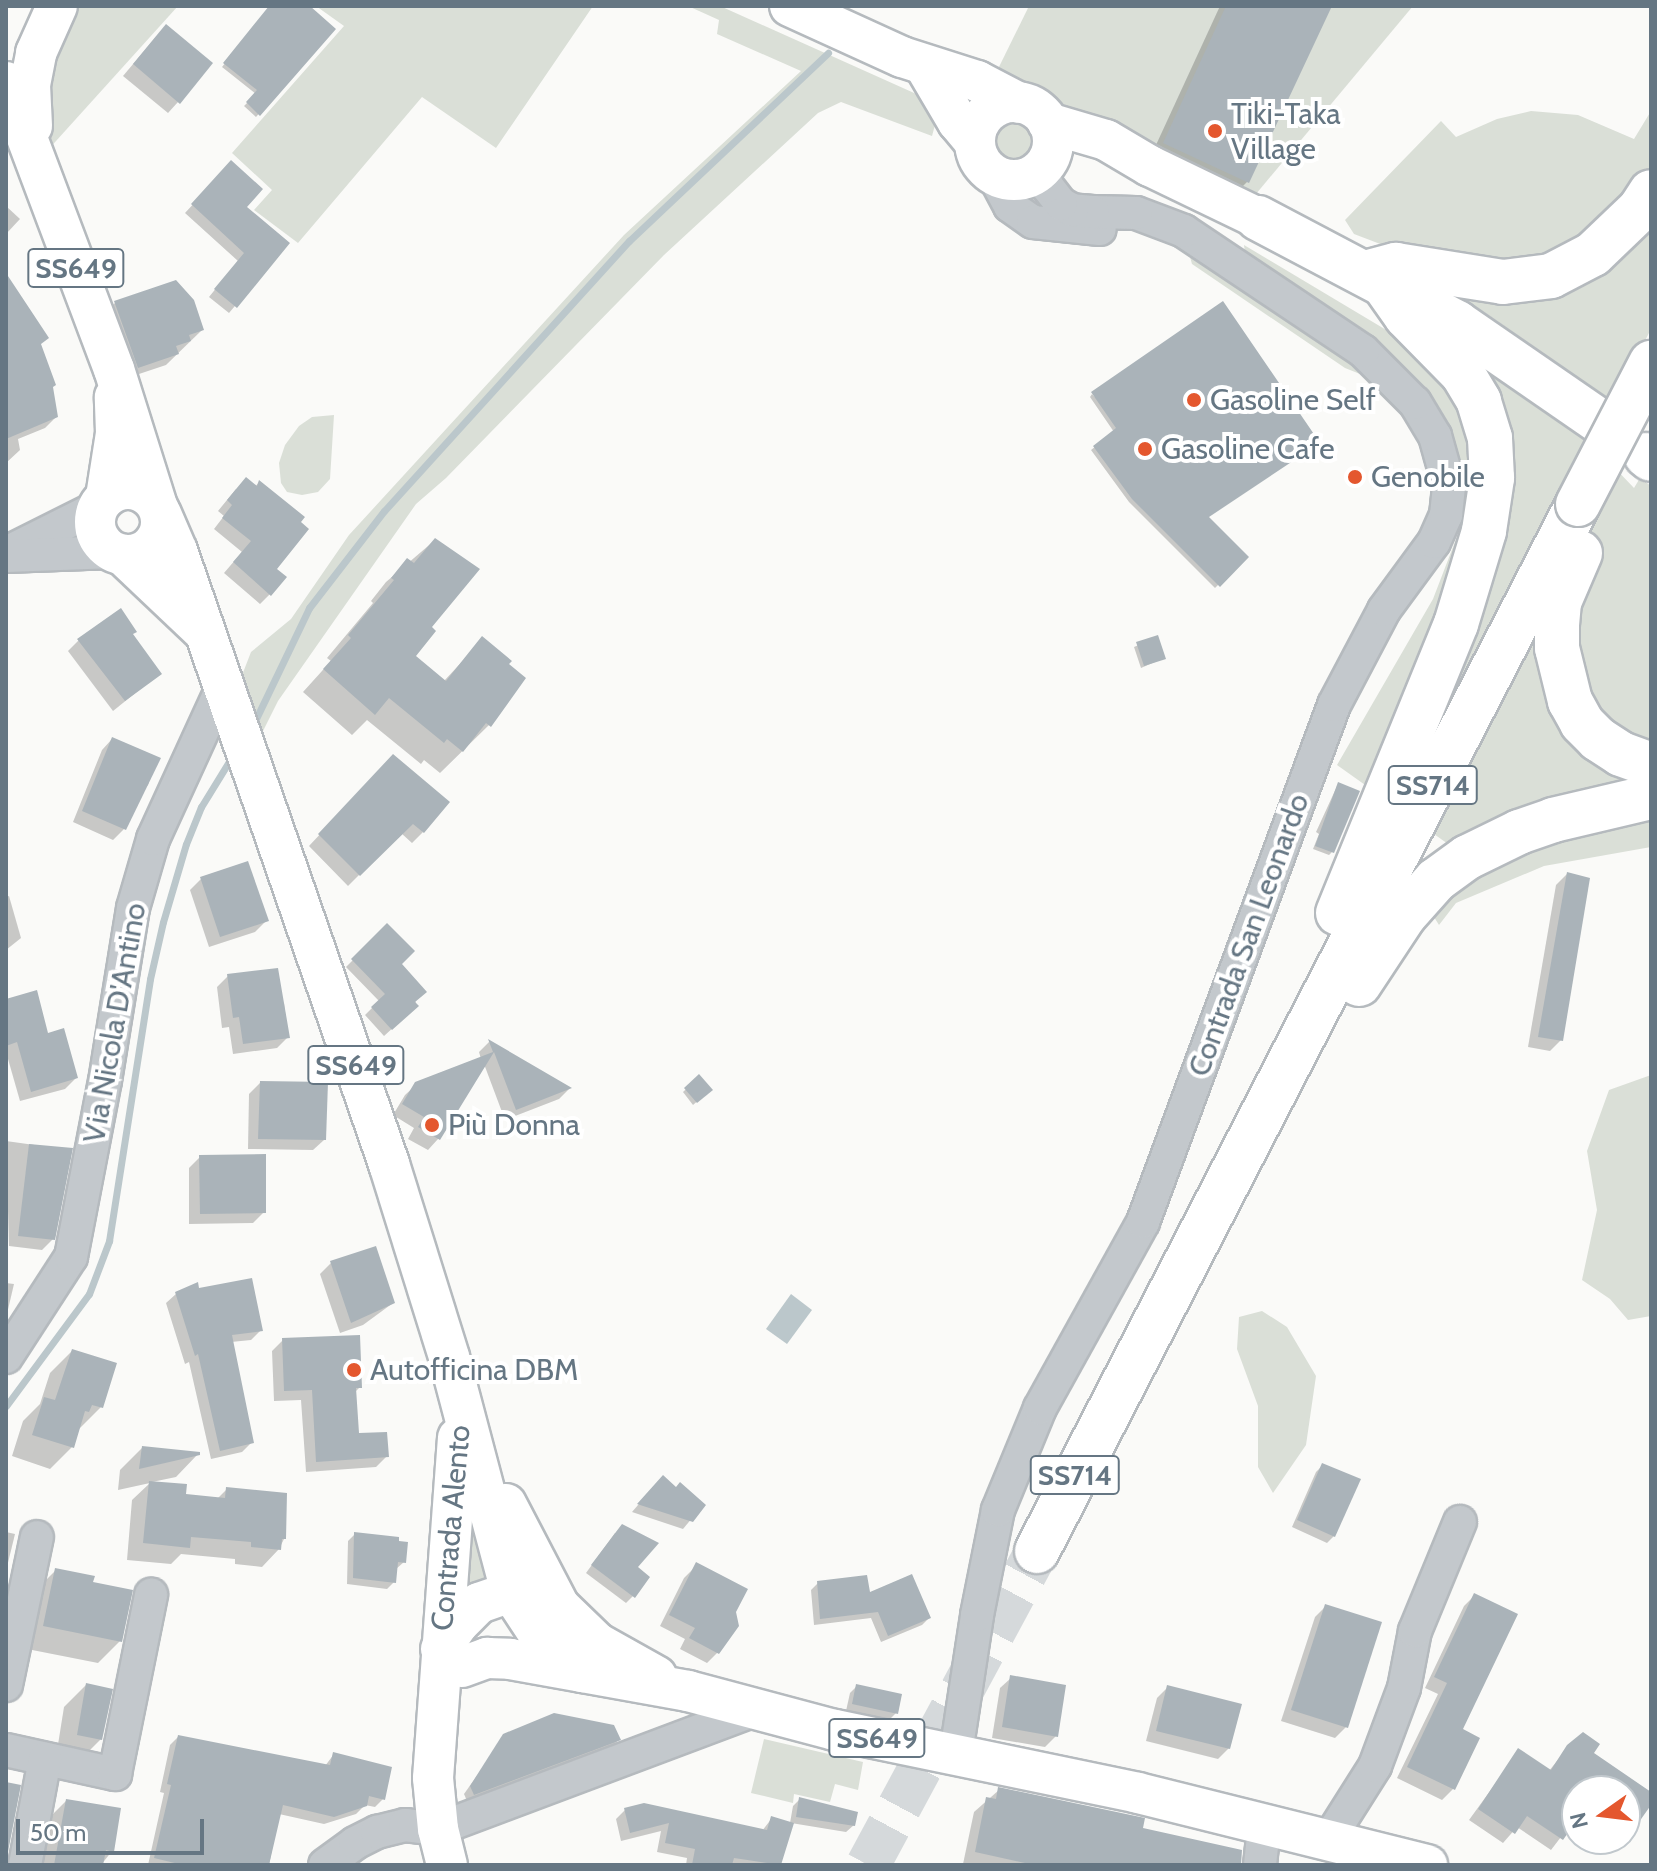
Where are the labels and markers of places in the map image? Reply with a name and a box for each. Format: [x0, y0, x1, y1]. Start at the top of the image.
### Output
place label: Tiki-Taka Village [1231, 96, 1341, 166]
marker: Tiki-Taka Village [1206, 122, 1224, 140]
place label: Gasoline Self [1210, 382, 1376, 418]
marker: Gasoline Self [1185, 391, 1203, 409]
place label: Gasoline Cafe [1161, 431, 1335, 467]
marker: Gasoline Cafe [1136, 440, 1154, 458]
place label: Genobile [1371, 459, 1485, 495]
marker: Genobile [1346, 468, 1364, 486]
place label: Più Donna [448, 1107, 580, 1143]
marker: Più Donna [423, 1116, 441, 1134]
place label: Autofficina DBM [370, 1352, 578, 1388]
marker: Autofficina DBM [345, 1361, 363, 1379]

